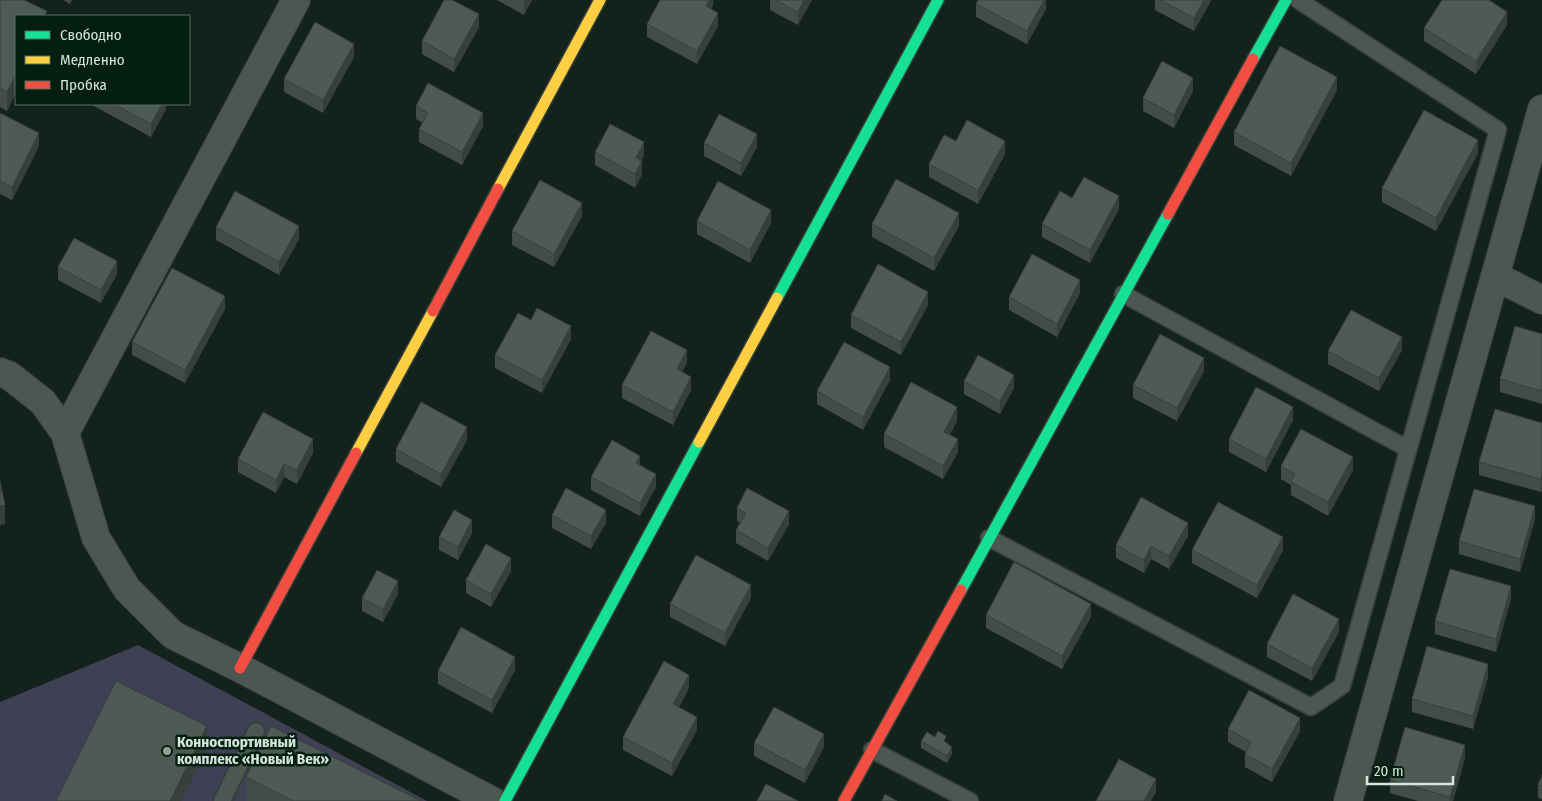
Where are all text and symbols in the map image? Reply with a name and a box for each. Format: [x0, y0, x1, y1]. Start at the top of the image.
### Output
legend [15, 15, 190, 105]
text: Свободно [60, 26, 122, 44]
text: Медленно [60, 51, 125, 69]
text: Пробка [60, 76, 107, 94]
place label: Конноспортивный комплекс «Новый Век» [177, 733, 329, 768]
marker: Конноспортивный комплекс «Новый Век» [161, 745, 173, 757]
scale bar [1367, 754, 1453, 786]
text: 20 m [1374, 762, 1404, 780]

